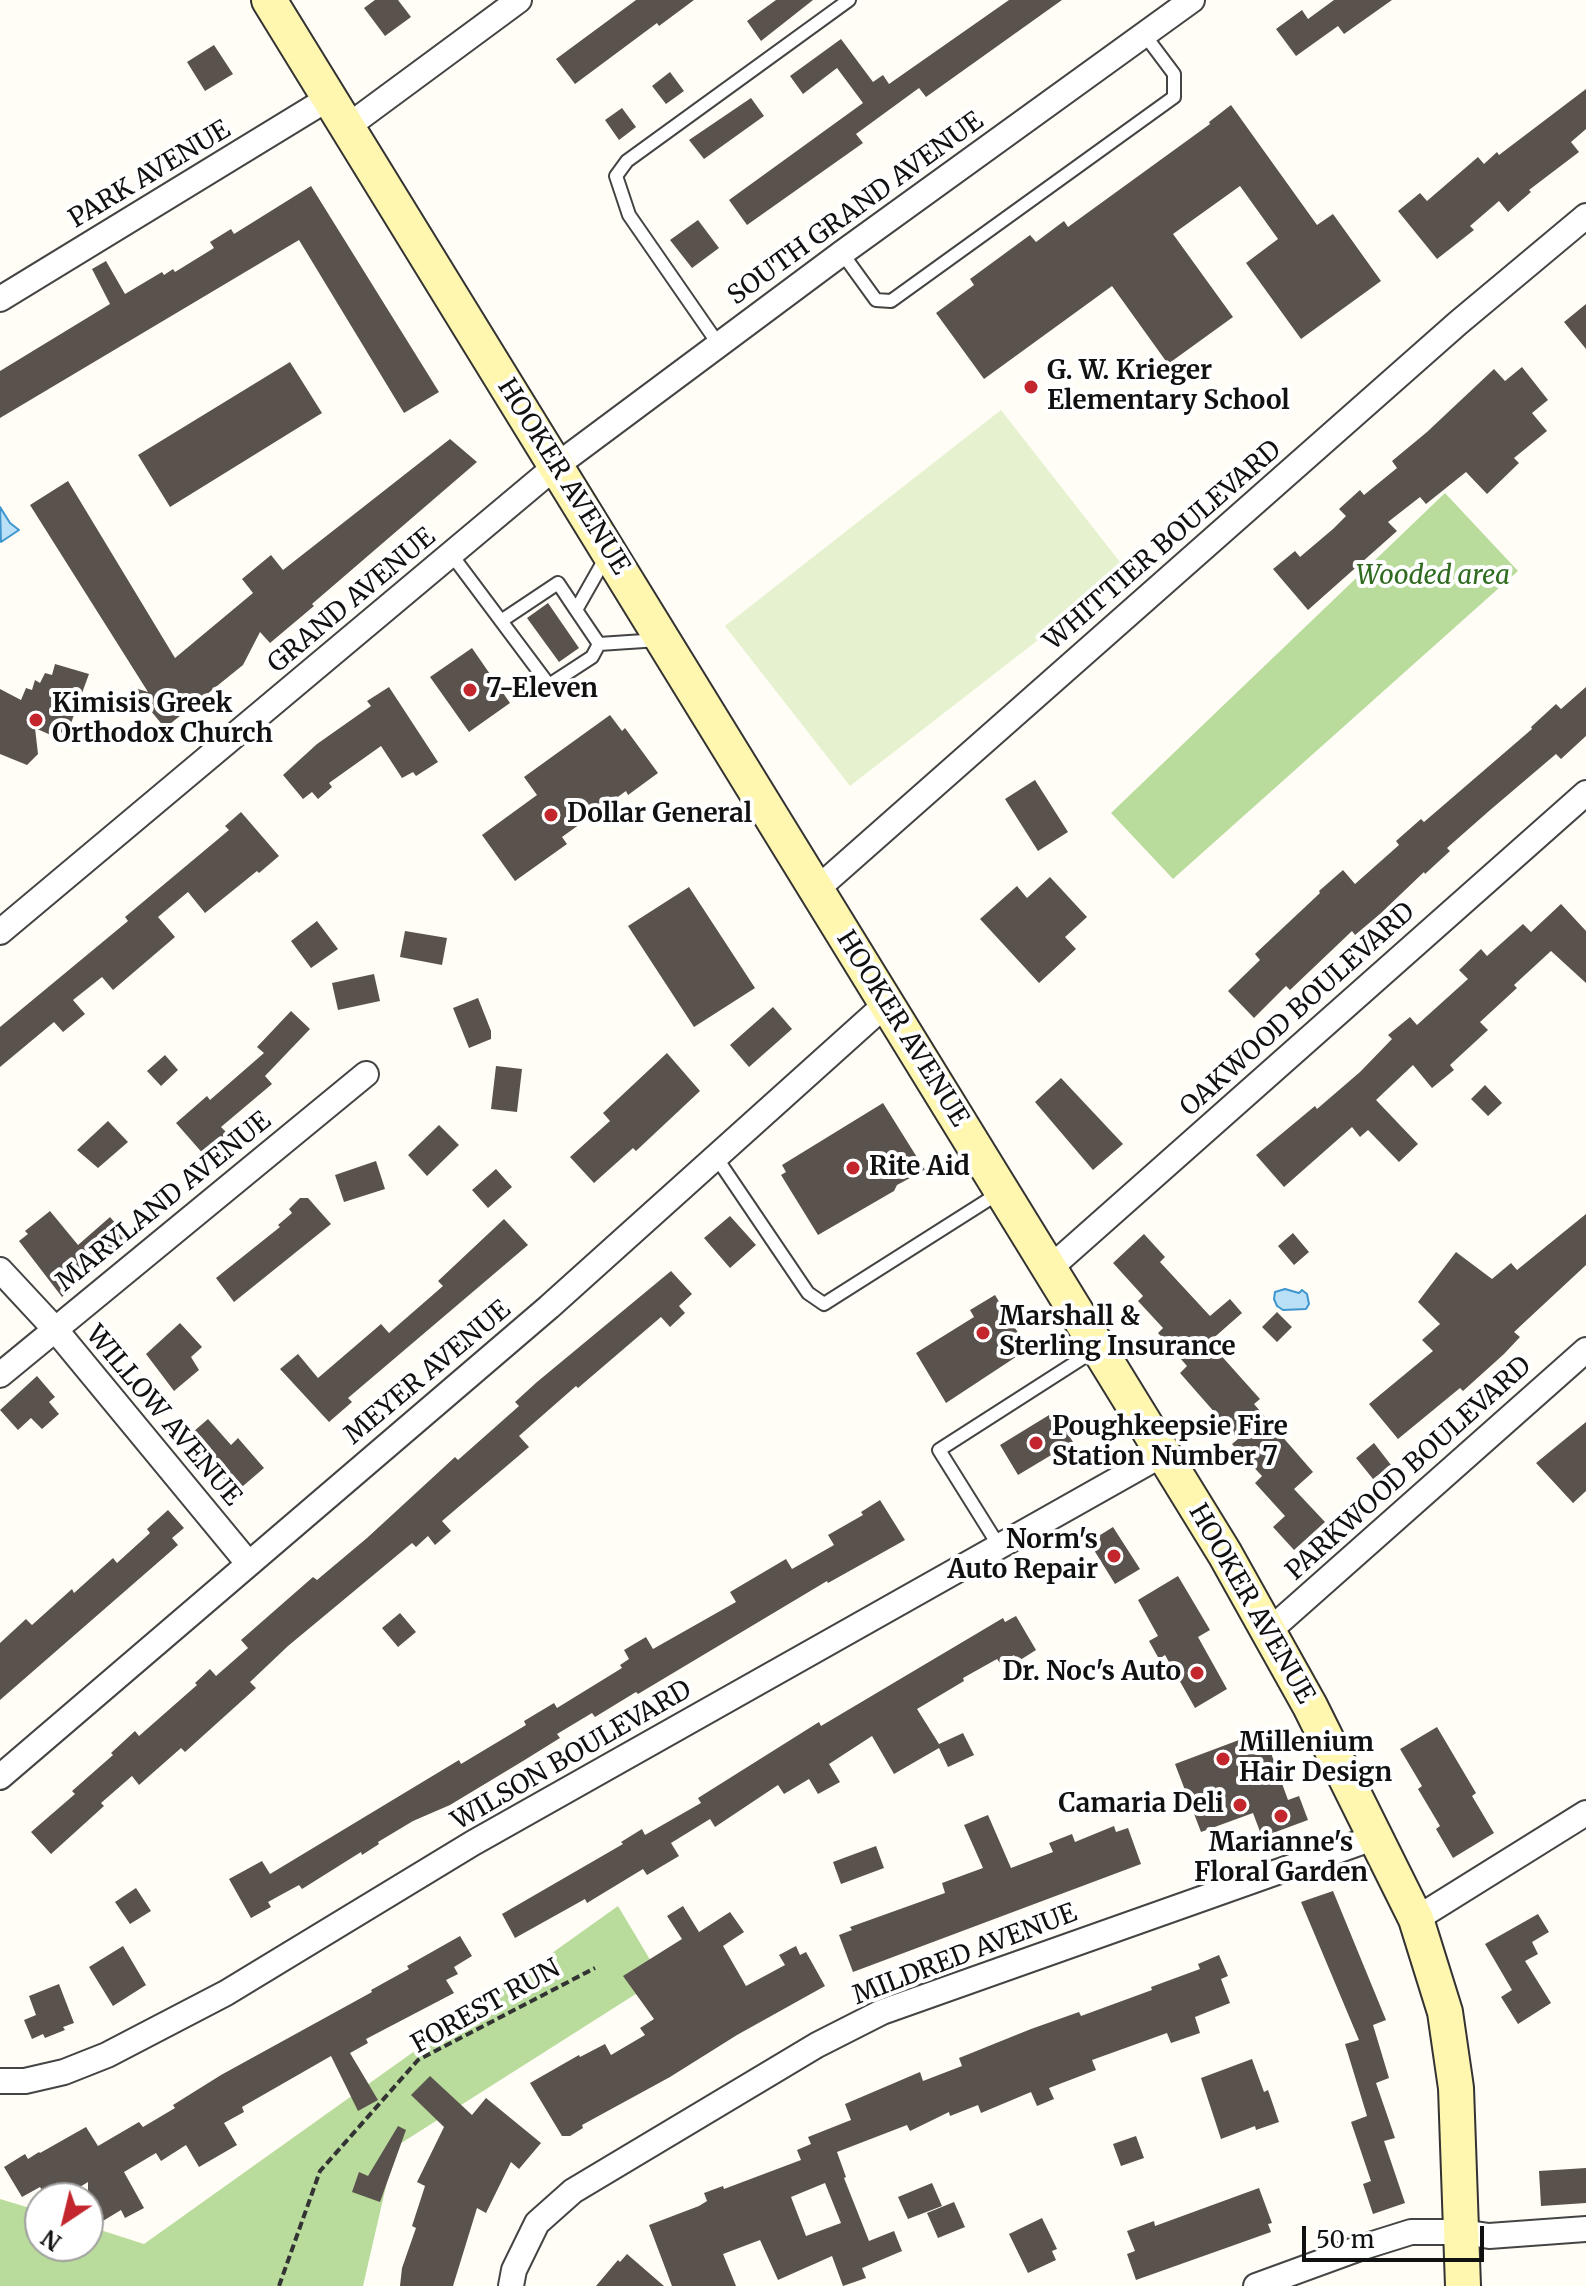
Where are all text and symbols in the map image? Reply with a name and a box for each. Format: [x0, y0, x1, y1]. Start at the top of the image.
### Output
street label: SOUTH GRAND AVENUE [722, 106, 990, 312]
street label: PARK AVENUE [64, 115, 236, 235]
place label: G. W. Krieger Elementary School [1047, 356, 1290, 418]
street label: HOOKER AVENUE [490, 373, 636, 581]
marker: G. W. Krieger Elementary School [1022, 378, 1040, 396]
street label: WHITTIER BOULEVARD [1038, 435, 1288, 657]
street label: GRAND AVENUE [262, 522, 442, 680]
park label: Wooded area [1356, 561, 1510, 593]
place label: 7-Eleven [486, 674, 598, 706]
marker: 7-Eleven [461, 681, 479, 699]
place label: Kimisis Greek Orthodox Church [52, 689, 273, 750]
marker: Kimisis Greek Orthodox Church [27, 711, 45, 729]
place label: Dollar General [567, 799, 752, 831]
marker: Dollar General [542, 806, 560, 824]
street label: OAKWOOD BOULEVARD [1174, 897, 1422, 1123]
street label: HOOKER AVENUE [829, 925, 975, 1133]
street label: MARYLAND AVENUE [50, 1106, 278, 1298]
place label: Rite Aid [869, 1152, 970, 1184]
marker: Rite Aid [844, 1159, 862, 1177]
street label: MEYER AVENUE [339, 1295, 517, 1451]
place label: Marshall & Sterling Insurance [999, 1302, 1236, 1364]
street label: WILLOW AVENUE [79, 1320, 247, 1512]
marker: Marshall & Sterling Insurance [974, 1324, 992, 1342]
street label: PARKWOOD BOULEVARD [1280, 1351, 1538, 1587]
place label: Poughkeepsie Fire Station Number 7 [1052, 1412, 1288, 1474]
marker: Poughkeepsie Fire Station Number 7 [1027, 1434, 1045, 1452]
street label: HOOKER AVENUE [1181, 1499, 1321, 1709]
place label: Norm's Auto Repair [947, 1525, 1098, 1586]
marker: Norm's Auto Repair [1105, 1547, 1123, 1565]
place label: Dr. Noc's Auto [1002, 1657, 1181, 1689]
marker: Dr. Noc's Auto [1188, 1664, 1206, 1682]
street label: WILSON BOULEVARD [447, 1675, 697, 1837]
place label: Millenium Hair Design [1239, 1728, 1392, 1790]
marker: Millenium Hair Design [1214, 1750, 1232, 1768]
place label: Camaria Deli [1059, 1789, 1224, 1821]
marker: Camaria Deli [1231, 1796, 1249, 1814]
marker: Marianne's Floral Garden [1272, 1807, 1290, 1825]
place label: Marianne's Floral Garden [1194, 1828, 1368, 1890]
street label: MILDRED AVENUE [849, 1898, 1081, 2012]
street label: FOREST RUN [406, 1953, 566, 2061]
north arrow [24, 2182, 104, 2262]
scale bar [1306, 2210, 1488, 2260]
text: N [36, 2224, 67, 2256]
text: 50 m [1316, 2224, 1375, 2255]

